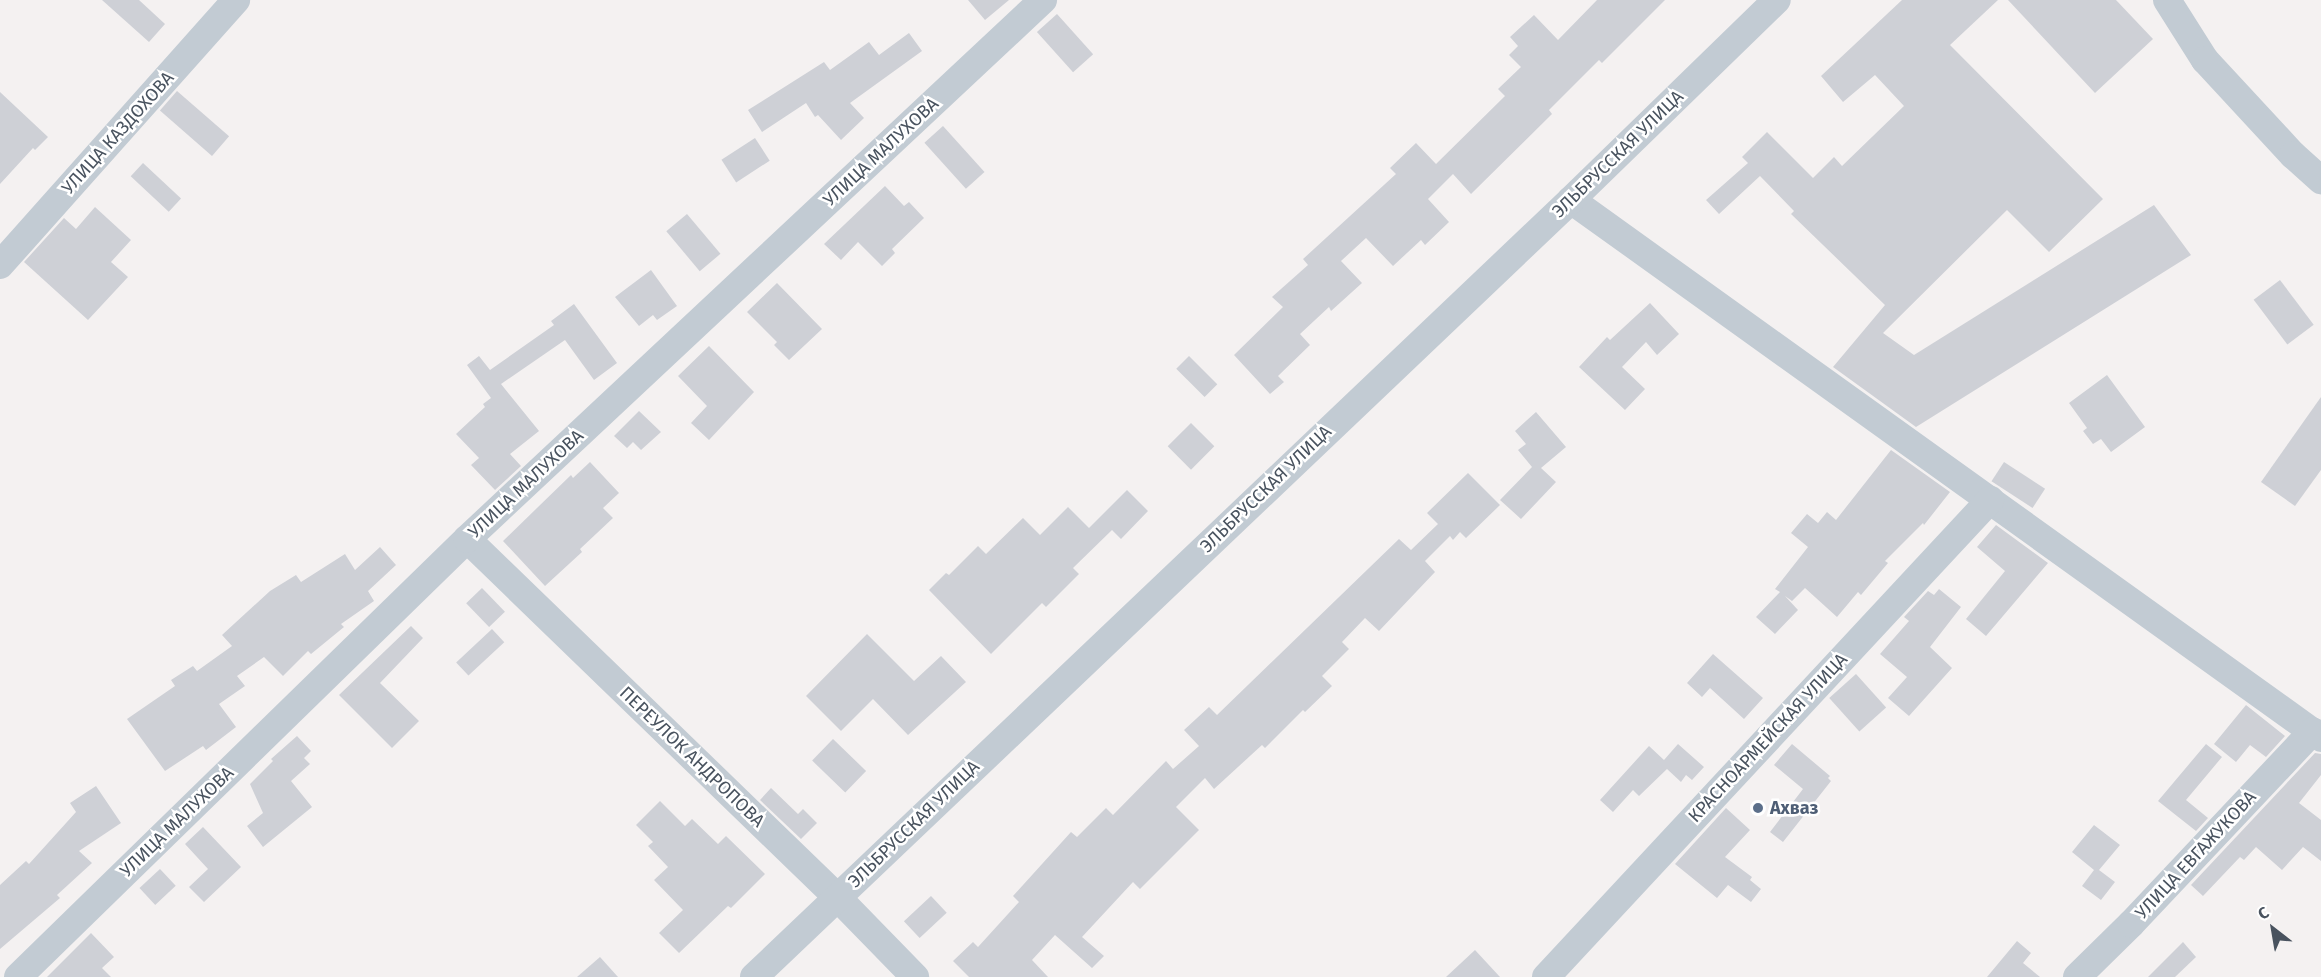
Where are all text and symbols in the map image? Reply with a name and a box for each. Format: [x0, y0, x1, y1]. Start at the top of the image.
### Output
street label: УЛИЦА КАЗДОХОВА [57, 67, 179, 199]
street label: ЭЛЬБРУССКАЯ УЛИЦА [1548, 86, 1688, 222]
street label: УЛИЦА МАЛУХОВА [819, 93, 943, 211]
street label: ЭЛЬБРУССКАЯ УЛИЦА [1196, 421, 1336, 557]
street label: УЛИЦА МАЛУХОВА [464, 425, 588, 543]
street label: КРАСНОАРМЕЙСКАЯ УЛИЦА [1684, 649, 1852, 827]
street label: ПЕРЕУЛОК АНДРОПОВА [615, 682, 769, 832]
street label: ЭЛЬБРУССКАЯ УЛИЦА [844, 756, 984, 892]
street label: УЛИЦА МАЛУХОВА [116, 762, 238, 882]
street label: УЛИЦА ЕВГАЖУКОВА [2131, 786, 2261, 924]
place label: Ахваз [1770, 797, 1819, 819]
marker: Ахваз [1751, 801, 1765, 815]
north arrow [2243, 899, 2303, 959]
text: С [2255, 903, 2272, 924]

